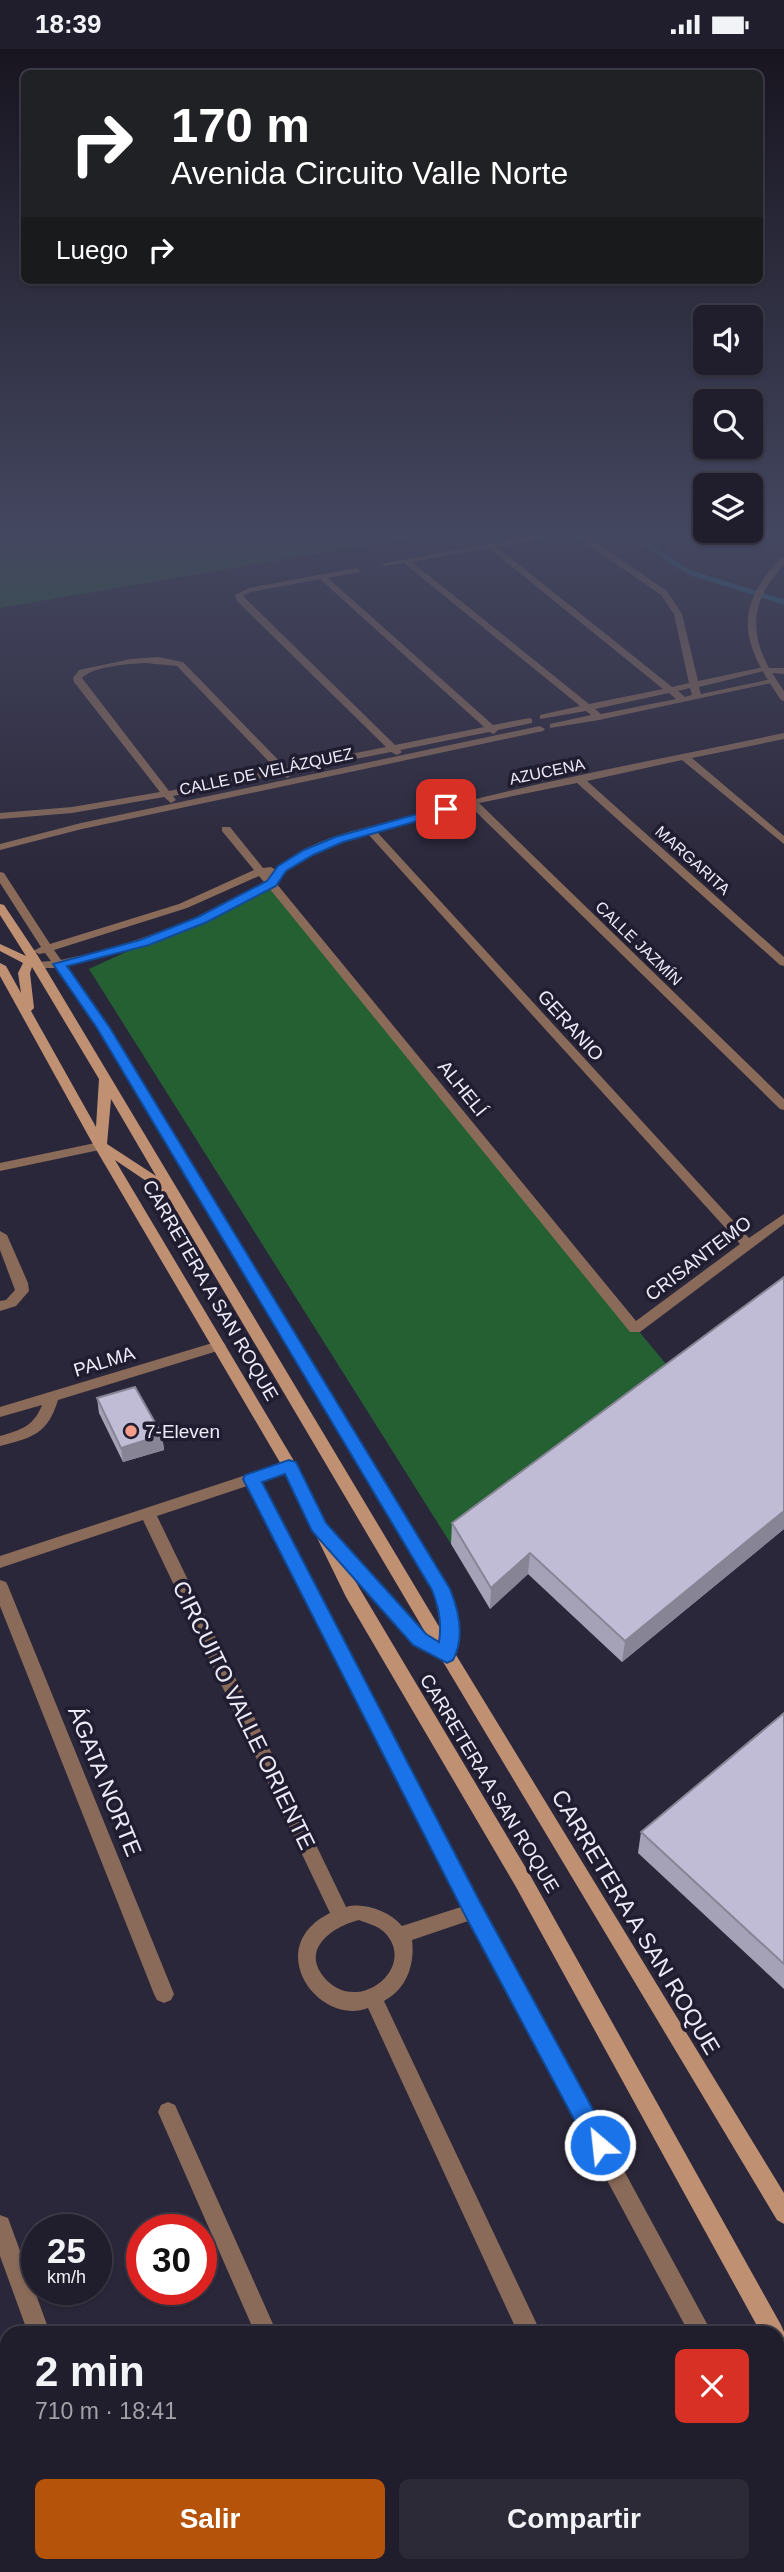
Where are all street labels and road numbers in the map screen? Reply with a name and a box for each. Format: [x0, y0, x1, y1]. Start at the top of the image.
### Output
street label: CALLE DE VELÁZQUEZ [178, 744, 355, 798]
street label: AZUCENA [508, 755, 587, 788]
street label: MARGARITA [652, 823, 733, 898]
street label: CALLE JAZMÍN [592, 897, 686, 989]
street label: GERANIO [534, 986, 608, 1065]
street label: ALHELÍ [434, 1056, 492, 1121]
street label: CARRETERA A SAN ROQUE [139, 1176, 282, 1404]
street label: CRISANTEMO [641, 1212, 755, 1305]
street label: PALMA [71, 1342, 138, 1381]
street label: CIRCUITO VALLE ORIENTE [168, 1576, 320, 1854]
street label: CARRETERA A SAN ROQUE [416, 1670, 563, 1896]
street label: ÁGATA NORTE [63, 1702, 147, 1860]
street label: CARRETERA A SAN ROQUE [547, 1785, 725, 2059]

